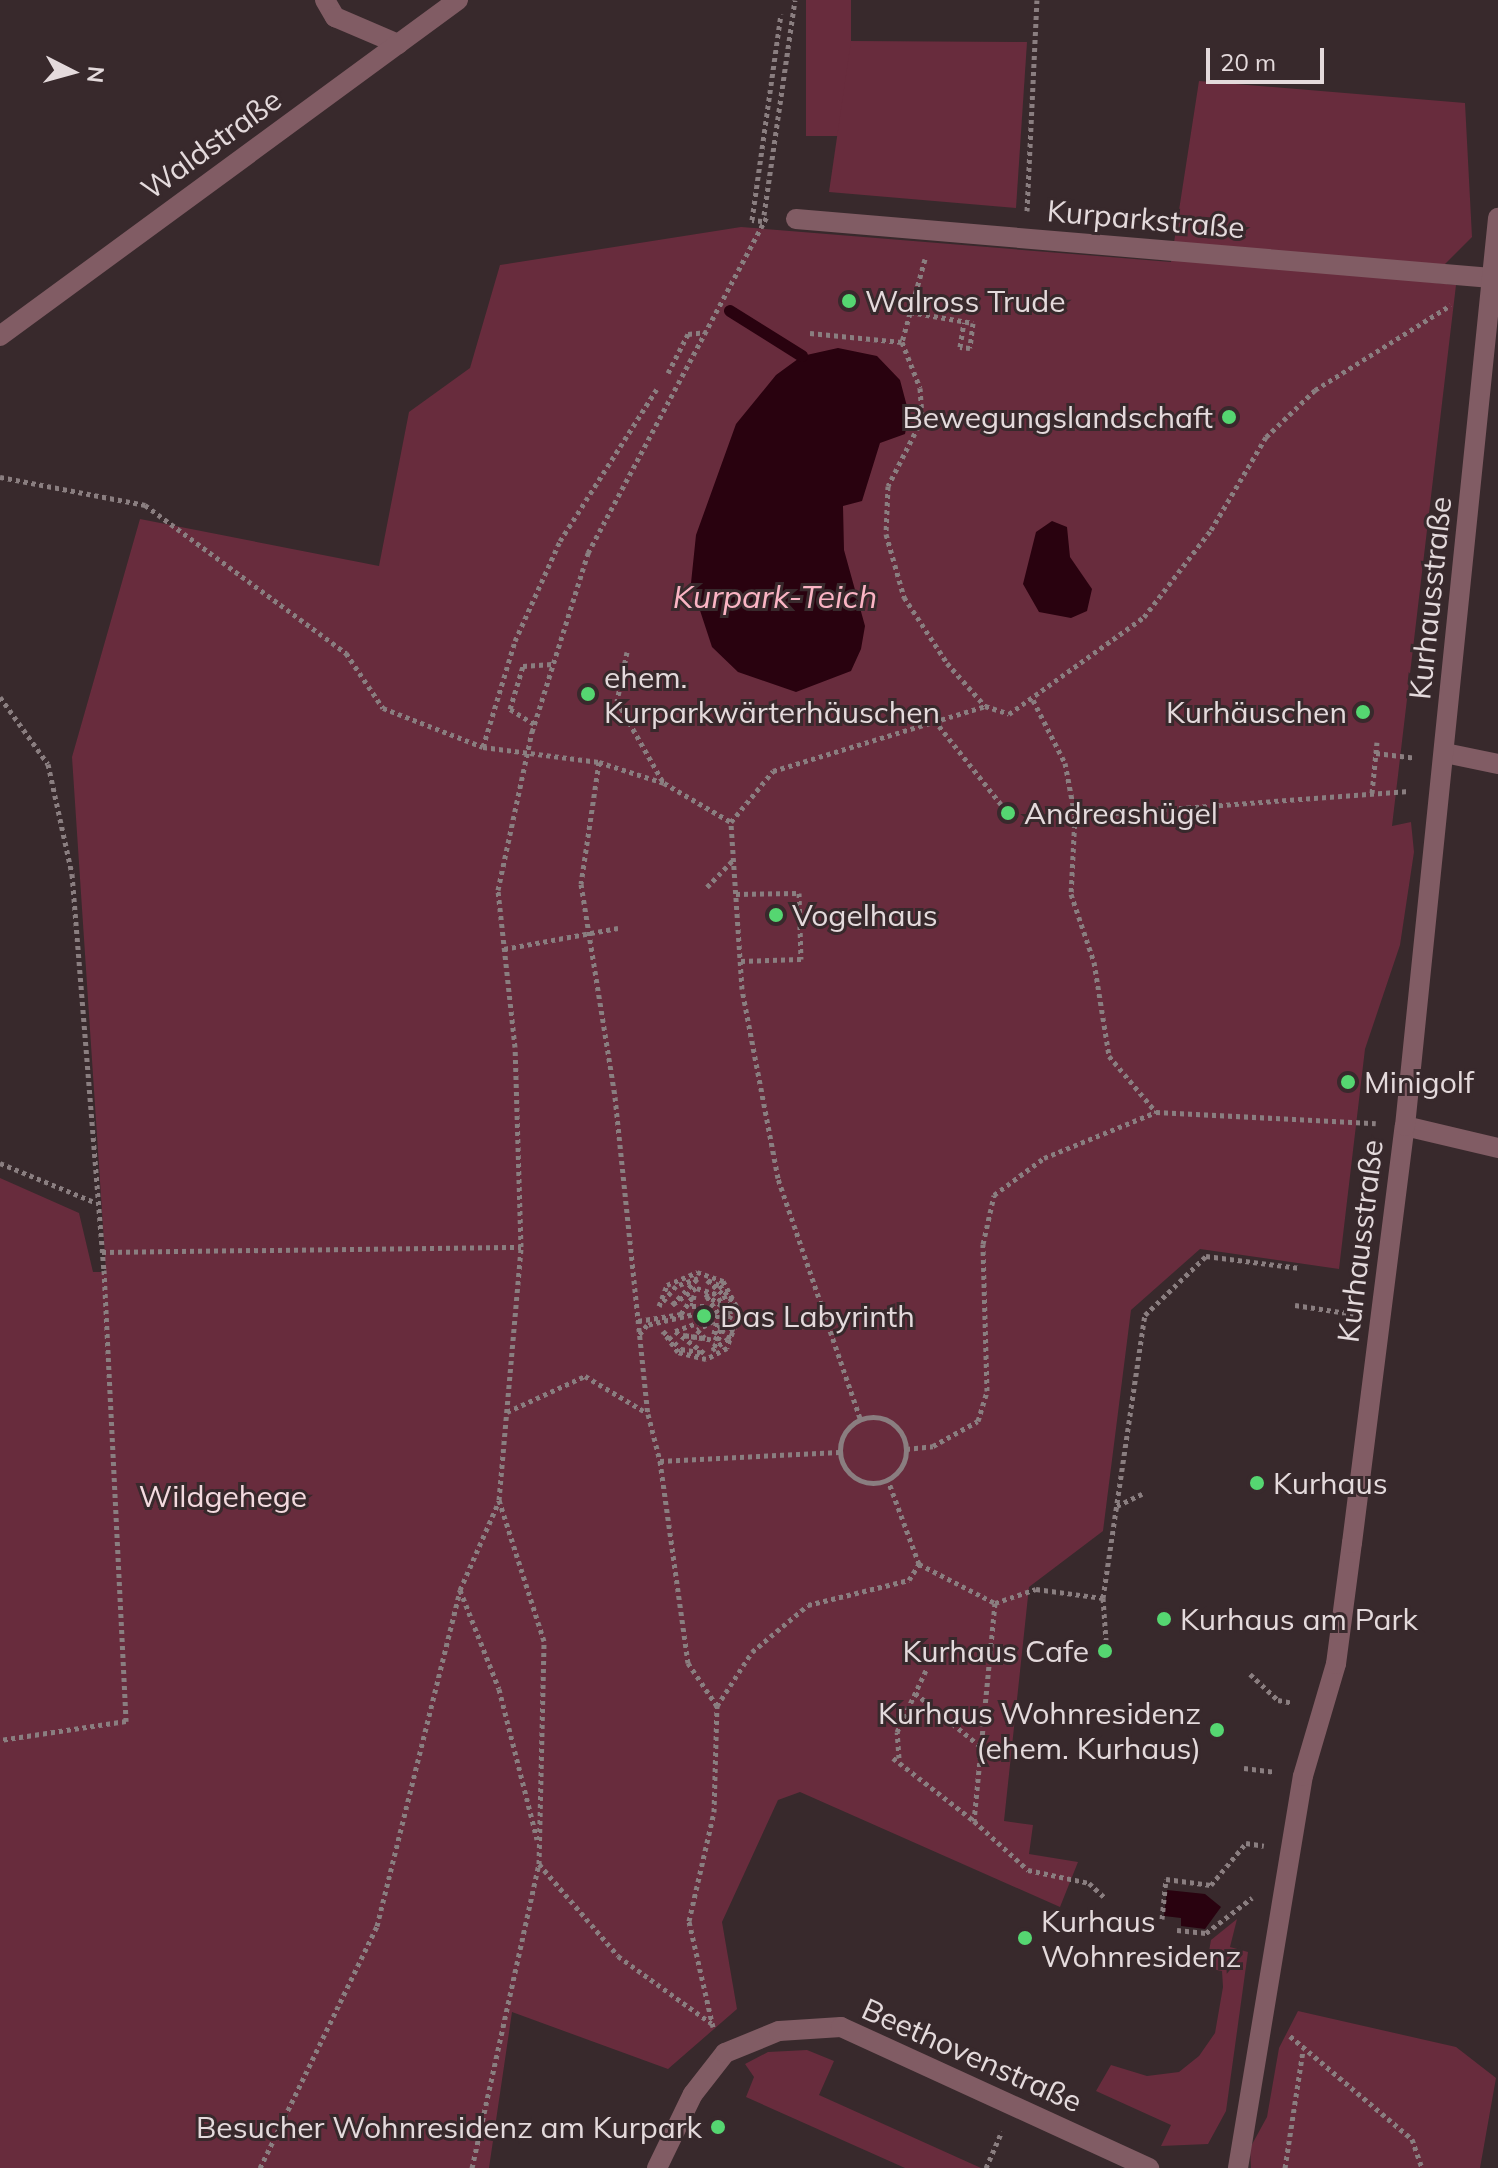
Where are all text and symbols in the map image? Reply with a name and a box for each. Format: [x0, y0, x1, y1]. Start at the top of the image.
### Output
north arrow [32, 32, 112, 112]
scale bar [1210, 32, 1328, 82]
text: 20 m [1220, 47, 1276, 77]
text: N [81, 65, 111, 84]
street label: Waldstraße [134, 81, 288, 207]
street label: Kurparkstraße [1046, 192, 1246, 246]
place label: Walross Trude [865, 283, 1066, 319]
marker: Walross Trude [840, 292, 858, 310]
place label: Bewegungslandschaft [902, 399, 1213, 435]
marker: Bewegungslandschaft [1220, 408, 1238, 426]
street label: Kurhausstraße [1401, 495, 1459, 701]
water label: Kurpark-Teich [673, 577, 877, 615]
place label: ehem. Kurparkwärterhäuschen [604, 659, 940, 730]
marker: ehem. Kurparkwärterhäuschen [579, 685, 597, 703]
place label: Kurhäuschen [1166, 694, 1347, 730]
marker: Kurhäuschen [1354, 703, 1372, 721]
place label: Andreashügel [1024, 795, 1218, 831]
marker: Andreashügel [999, 804, 1017, 822]
place label: Vogelhaus [792, 897, 938, 933]
marker: Vogelhaus [767, 906, 785, 924]
place label: Minigolf [1364, 1064, 1474, 1100]
marker: Minigolf [1339, 1073, 1357, 1091]
street label: Kurhausstraße [1330, 1138, 1390, 1344]
place label: Das Labyrinth [720, 1298, 915, 1334]
marker: Das Labyrinth [695, 1307, 713, 1325]
place label: Kurhaus [1273, 1465, 1388, 1501]
marker: Kurhaus [1248, 1474, 1266, 1492]
park label: Wildgehege [139, 1478, 307, 1514]
place label: Kurhaus am Park [1180, 1601, 1418, 1637]
marker: Kurhaus am Park [1155, 1610, 1173, 1628]
place label: Kurhaus Cafe [902, 1633, 1089, 1669]
marker: Kurhaus Cafe [1096, 1642, 1114, 1660]
place label: Kurhaus Wohnresidenz (ehem. Kurhaus) [878, 1695, 1201, 1766]
marker: Kurhaus Wohnresidenz (ehem. Kurhaus) [1208, 1721, 1226, 1739]
place label: Kurhaus Wohnresidenz [1041, 1903, 1241, 1974]
marker: Kurhaus Wohnresidenz [1016, 1929, 1034, 1947]
street label: Beethovenstraße [856, 1990, 1088, 2120]
place label: Besucher Wohnresidenz am Kurpark [196, 2109, 702, 2145]
marker: Besucher Wohnresidenz am Kurpark [709, 2118, 727, 2136]

